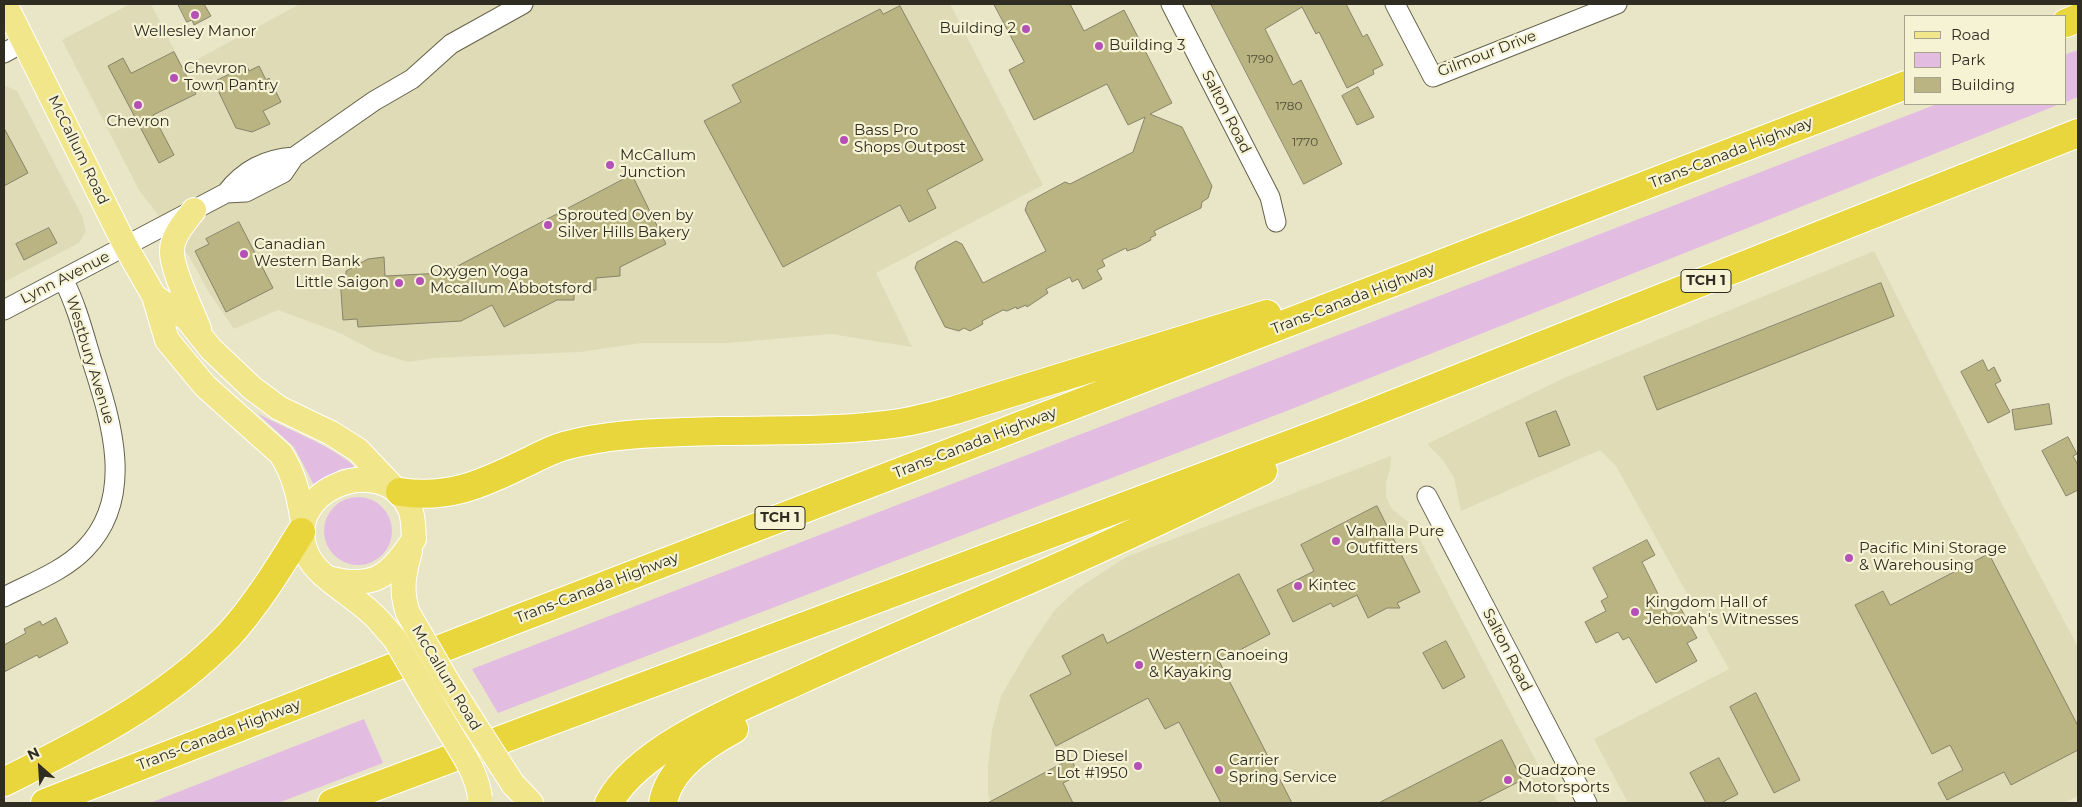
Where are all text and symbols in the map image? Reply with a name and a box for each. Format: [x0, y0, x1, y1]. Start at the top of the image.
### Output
marker: Wellesley Manor [189, 9, 201, 21]
legend [1904, 15, 2067, 105]
place label: Building 2 [939, 20, 1016, 38]
place label: Wellesley Manor [133, 23, 257, 41]
marker: Building 2 [1020, 23, 1032, 35]
text: Road [1951, 25, 1990, 44]
street label: Gilmour Drive [1435, 27, 1539, 81]
place label: Building 3 [1109, 37, 1185, 55]
marker: Building 3 [1093, 40, 1105, 52]
text: Park [1951, 50, 1985, 69]
house number: 1790 [1247, 52, 1273, 66]
place label: Chevron Town Pantry [184, 60, 278, 95]
street label: Salton Road [1197, 68, 1255, 156]
marker: Chevron Town Pantry [168, 72, 180, 84]
text: Building [1951, 75, 2015, 94]
street label: McCallum Road [44, 92, 112, 208]
marker: Chevron [132, 99, 144, 111]
house number: 1780 [1276, 99, 1302, 113]
place label: Chevron [106, 113, 170, 131]
street label: Trans-Canada Highway [1647, 114, 1815, 192]
place label: Bass Pro Shops Outpost [854, 122, 966, 157]
marker: Bass Pro Shops Outpost [838, 134, 850, 146]
house number: 1770 [1292, 135, 1318, 149]
place label: McCallum Junction [620, 147, 696, 182]
marker: McCallum Junction [604, 159, 616, 171]
place label: Sprouted Oven by Silver Hills Bakery [558, 207, 693, 242]
marker: Sprouted Oven by Silver Hills Bakery [542, 219, 554, 231]
place label: Canadian Western Bank [254, 236, 360, 271]
street label: Lynn Avenue [17, 248, 113, 308]
marker: Canadian Western Bank [238, 248, 250, 260]
street label: Trans-Canada Highway [1269, 260, 1437, 338]
place label: Oxygen Yoga Mccallum Abbotsford [430, 263, 592, 298]
road number: TCH 1 [1681, 270, 1731, 292]
place label: Little Saigon [295, 274, 389, 292]
marker: Oxygen Yoga Mccallum Abbotsford [414, 275, 426, 287]
marker: Little Saigon [393, 277, 405, 289]
street label: Westbury Avenue [62, 294, 118, 426]
street label: Trans-Canada Highway [891, 404, 1059, 482]
road number: TCH 1 [755, 506, 805, 530]
place label: Valhalla Pure Outfitters [1346, 523, 1444, 558]
marker: Valhalla Pure Outfitters [1330, 535, 1342, 547]
place label: Pacific Mini Storage & Warehousing [1859, 540, 2007, 575]
street label: Trans-Canada Highway [513, 549, 681, 627]
marker: Pacific Mini Storage & Warehousing [1843, 552, 1855, 564]
place label: Kintec [1308, 577, 1356, 595]
marker: Kintec [1292, 580, 1304, 592]
place label: Kingdom Hall of Jehovah's Witnesses [1645, 594, 1799, 629]
street label: Salton Road [1478, 606, 1536, 694]
marker: Kingdom Hall of Jehovah's Witnesses [1629, 606, 1641, 618]
street label: McCallum Road [408, 622, 484, 734]
place label: Western Canoeing & Kayaking [1149, 647, 1288, 682]
marker: Western Canoeing & Kayaking [1133, 659, 1145, 671]
street label: Trans-Canada Highway [135, 696, 303, 774]
north arrow [15, 742, 65, 792]
text: N [24, 743, 42, 764]
place label: BD Diesel - Lot #1950 [1047, 748, 1128, 783]
place label: Carrier Spring Service [1229, 752, 1337, 787]
marker: BD Diesel - Lot #1950 [1132, 760, 1144, 772]
place label: Quadzone Motorsports [1518, 762, 1609, 797]
marker: Carrier Spring Service [1213, 764, 1225, 776]
marker: Quadzone Motorsports [1502, 774, 1514, 786]

